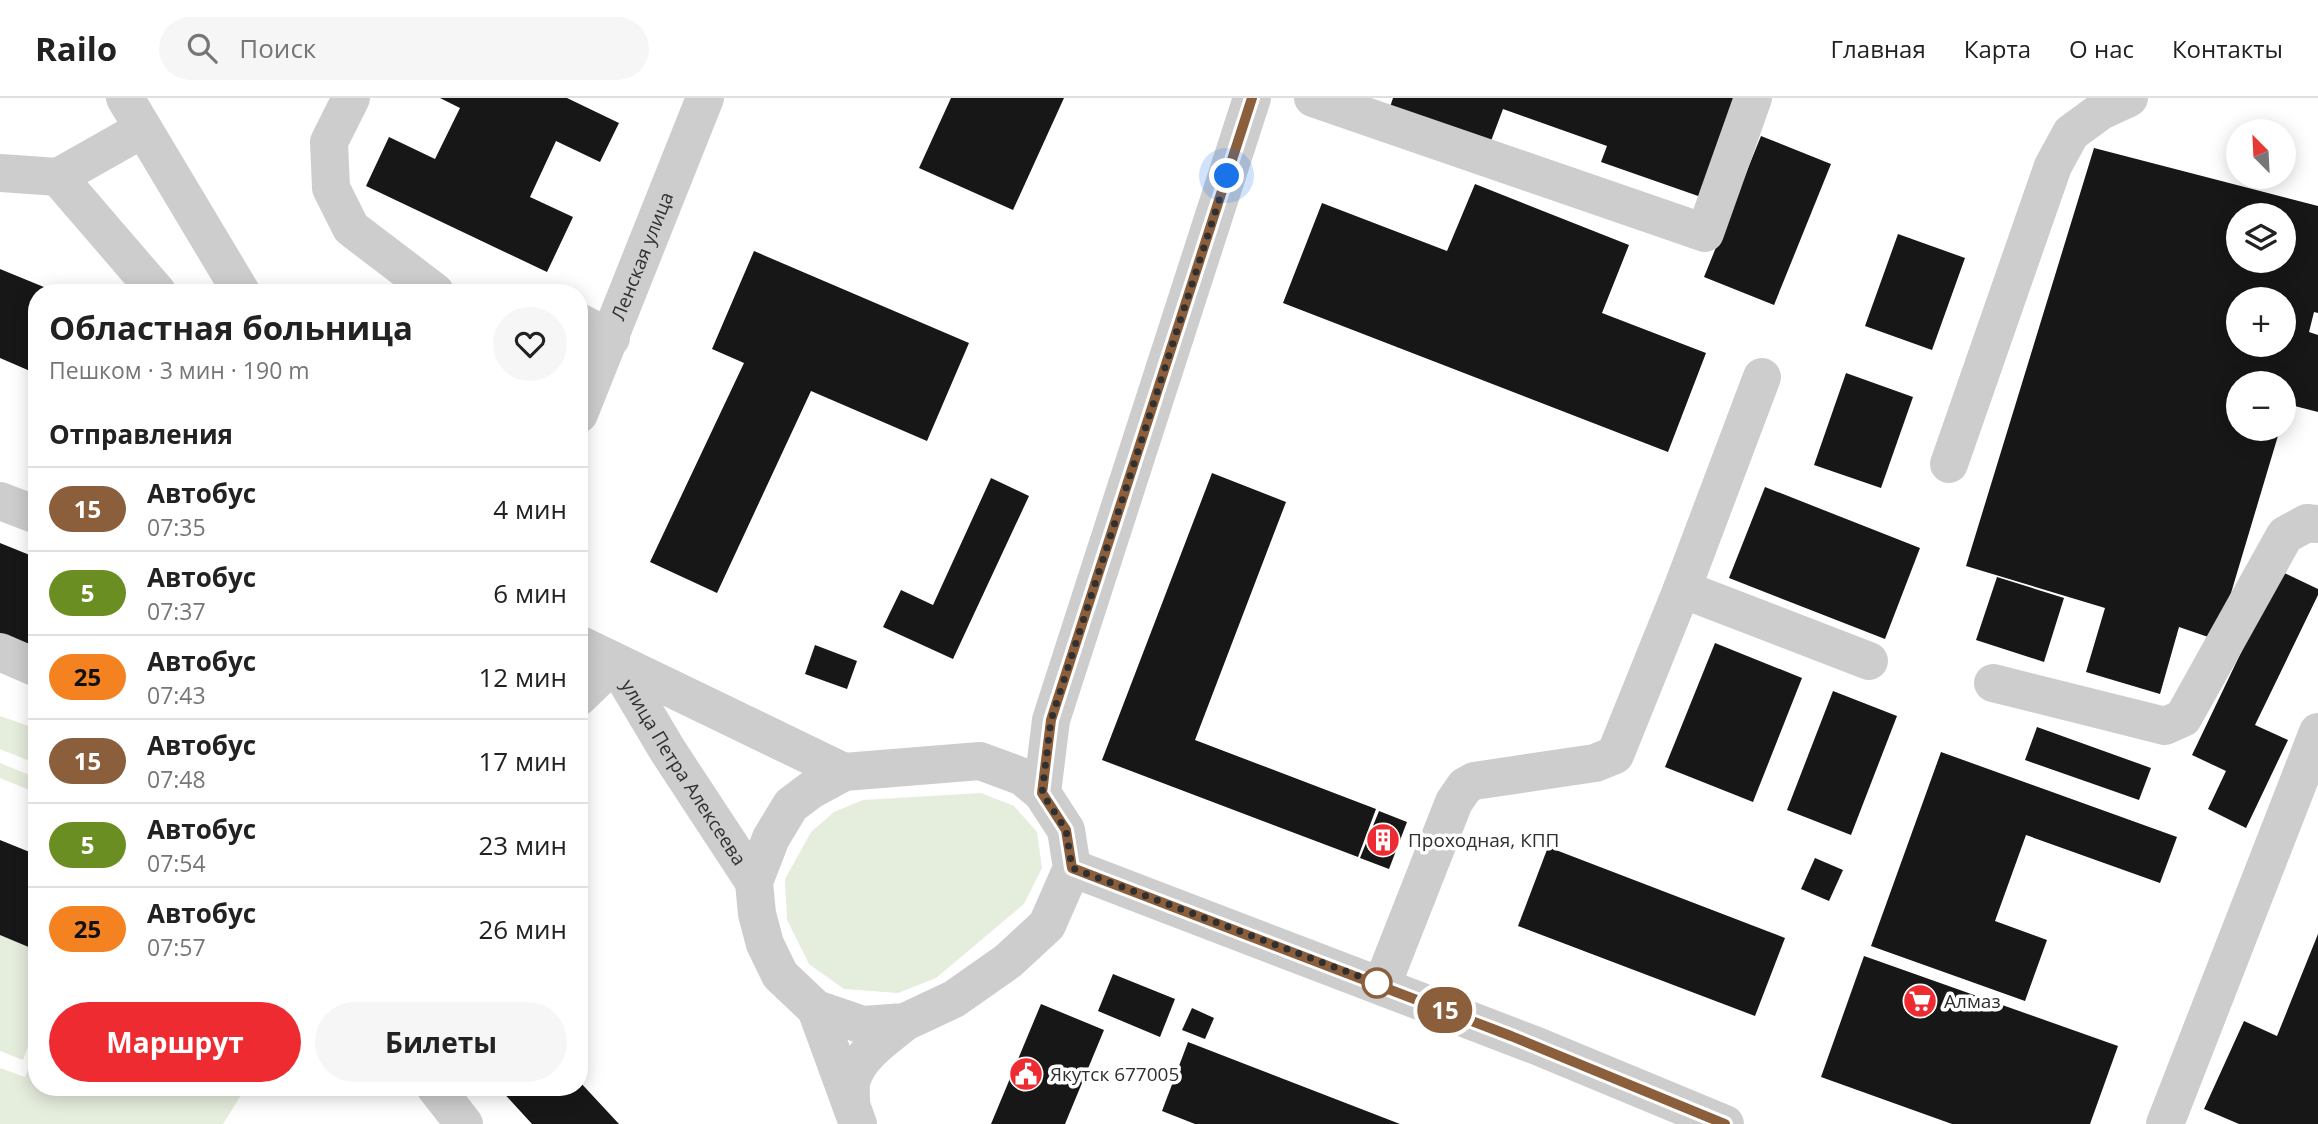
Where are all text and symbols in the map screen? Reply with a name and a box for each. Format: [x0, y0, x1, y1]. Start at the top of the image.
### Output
search box [159, 17, 649, 80]
text: Railo [35, 26, 117, 71]
icon: search [183, 29, 221, 67]
text: Поиск [239, 30, 316, 66]
text: Главная [1831, 32, 1926, 65]
text: Карта [1964, 32, 2031, 65]
text: О нас [2069, 32, 2134, 65]
text: Контакты [2172, 32, 2283, 65]
north arrow [2226, 119, 2296, 189]
map controls [2226, 119, 2296, 441]
your location [1209, 158, 1244, 193]
street label: Ленская улица [605, 188, 679, 324]
button: layers [2226, 203, 2296, 273]
button: + [2226, 287, 2296, 357]
text: Областная больница [49, 305, 413, 350]
button: heart [493, 307, 567, 381]
text: Пешком · 3 мин · 190 m [49, 354, 310, 386]
button: − [2226, 371, 2296, 441]
text: Отправления [49, 416, 233, 452]
text: Автобус [147, 475, 256, 511]
text: 4 мин [493, 491, 567, 527]
text: 15 [74, 492, 101, 525]
text: 07:35 [147, 511, 206, 543]
text: Автобус [147, 559, 256, 595]
text: 6 мин [493, 575, 567, 611]
text: 5 [81, 576, 94, 609]
text: 07:37 [147, 595, 206, 627]
text: Автобус [147, 643, 256, 679]
text: 12 мин [478, 659, 567, 695]
text: 25 [74, 660, 101, 693]
street label: улица Петра Алексеева [615, 674, 753, 870]
text: 07:43 [147, 679, 206, 711]
text: Автобус [147, 727, 256, 763]
text: 17 мин [478, 743, 567, 779]
text: 15 [74, 744, 101, 777]
text: 07:48 [147, 763, 206, 795]
text: Автобус [147, 811, 256, 847]
building icon: Проходная, КПП [1364, 821, 1402, 859]
text: 23 мин [478, 827, 567, 863]
place label: Проходная, КПП [1408, 827, 1559, 853]
text: 5 [81, 828, 94, 861]
text: 07:54 [147, 847, 206, 879]
text: Автобус [147, 895, 256, 931]
text: 26 мин [478, 911, 567, 947]
text: 25 [74, 912, 101, 945]
text: 07:57 [147, 931, 206, 963]
unlabelled marker [1362, 968, 1392, 998]
supermarket icon: Алмаз [1901, 982, 1939, 1020]
line badge: 15 [1414, 987, 1476, 1033]
place label: Алмаз [1944, 988, 2001, 1014]
text: 15 [1431, 993, 1459, 1026]
button: Маршрут [49, 1002, 301, 1082]
button: Билеты [315, 1002, 567, 1082]
public building icon: Якутск 677005 [1007, 1055, 1045, 1093]
place label: Якутск 677005 [1050, 1061, 1179, 1087]

